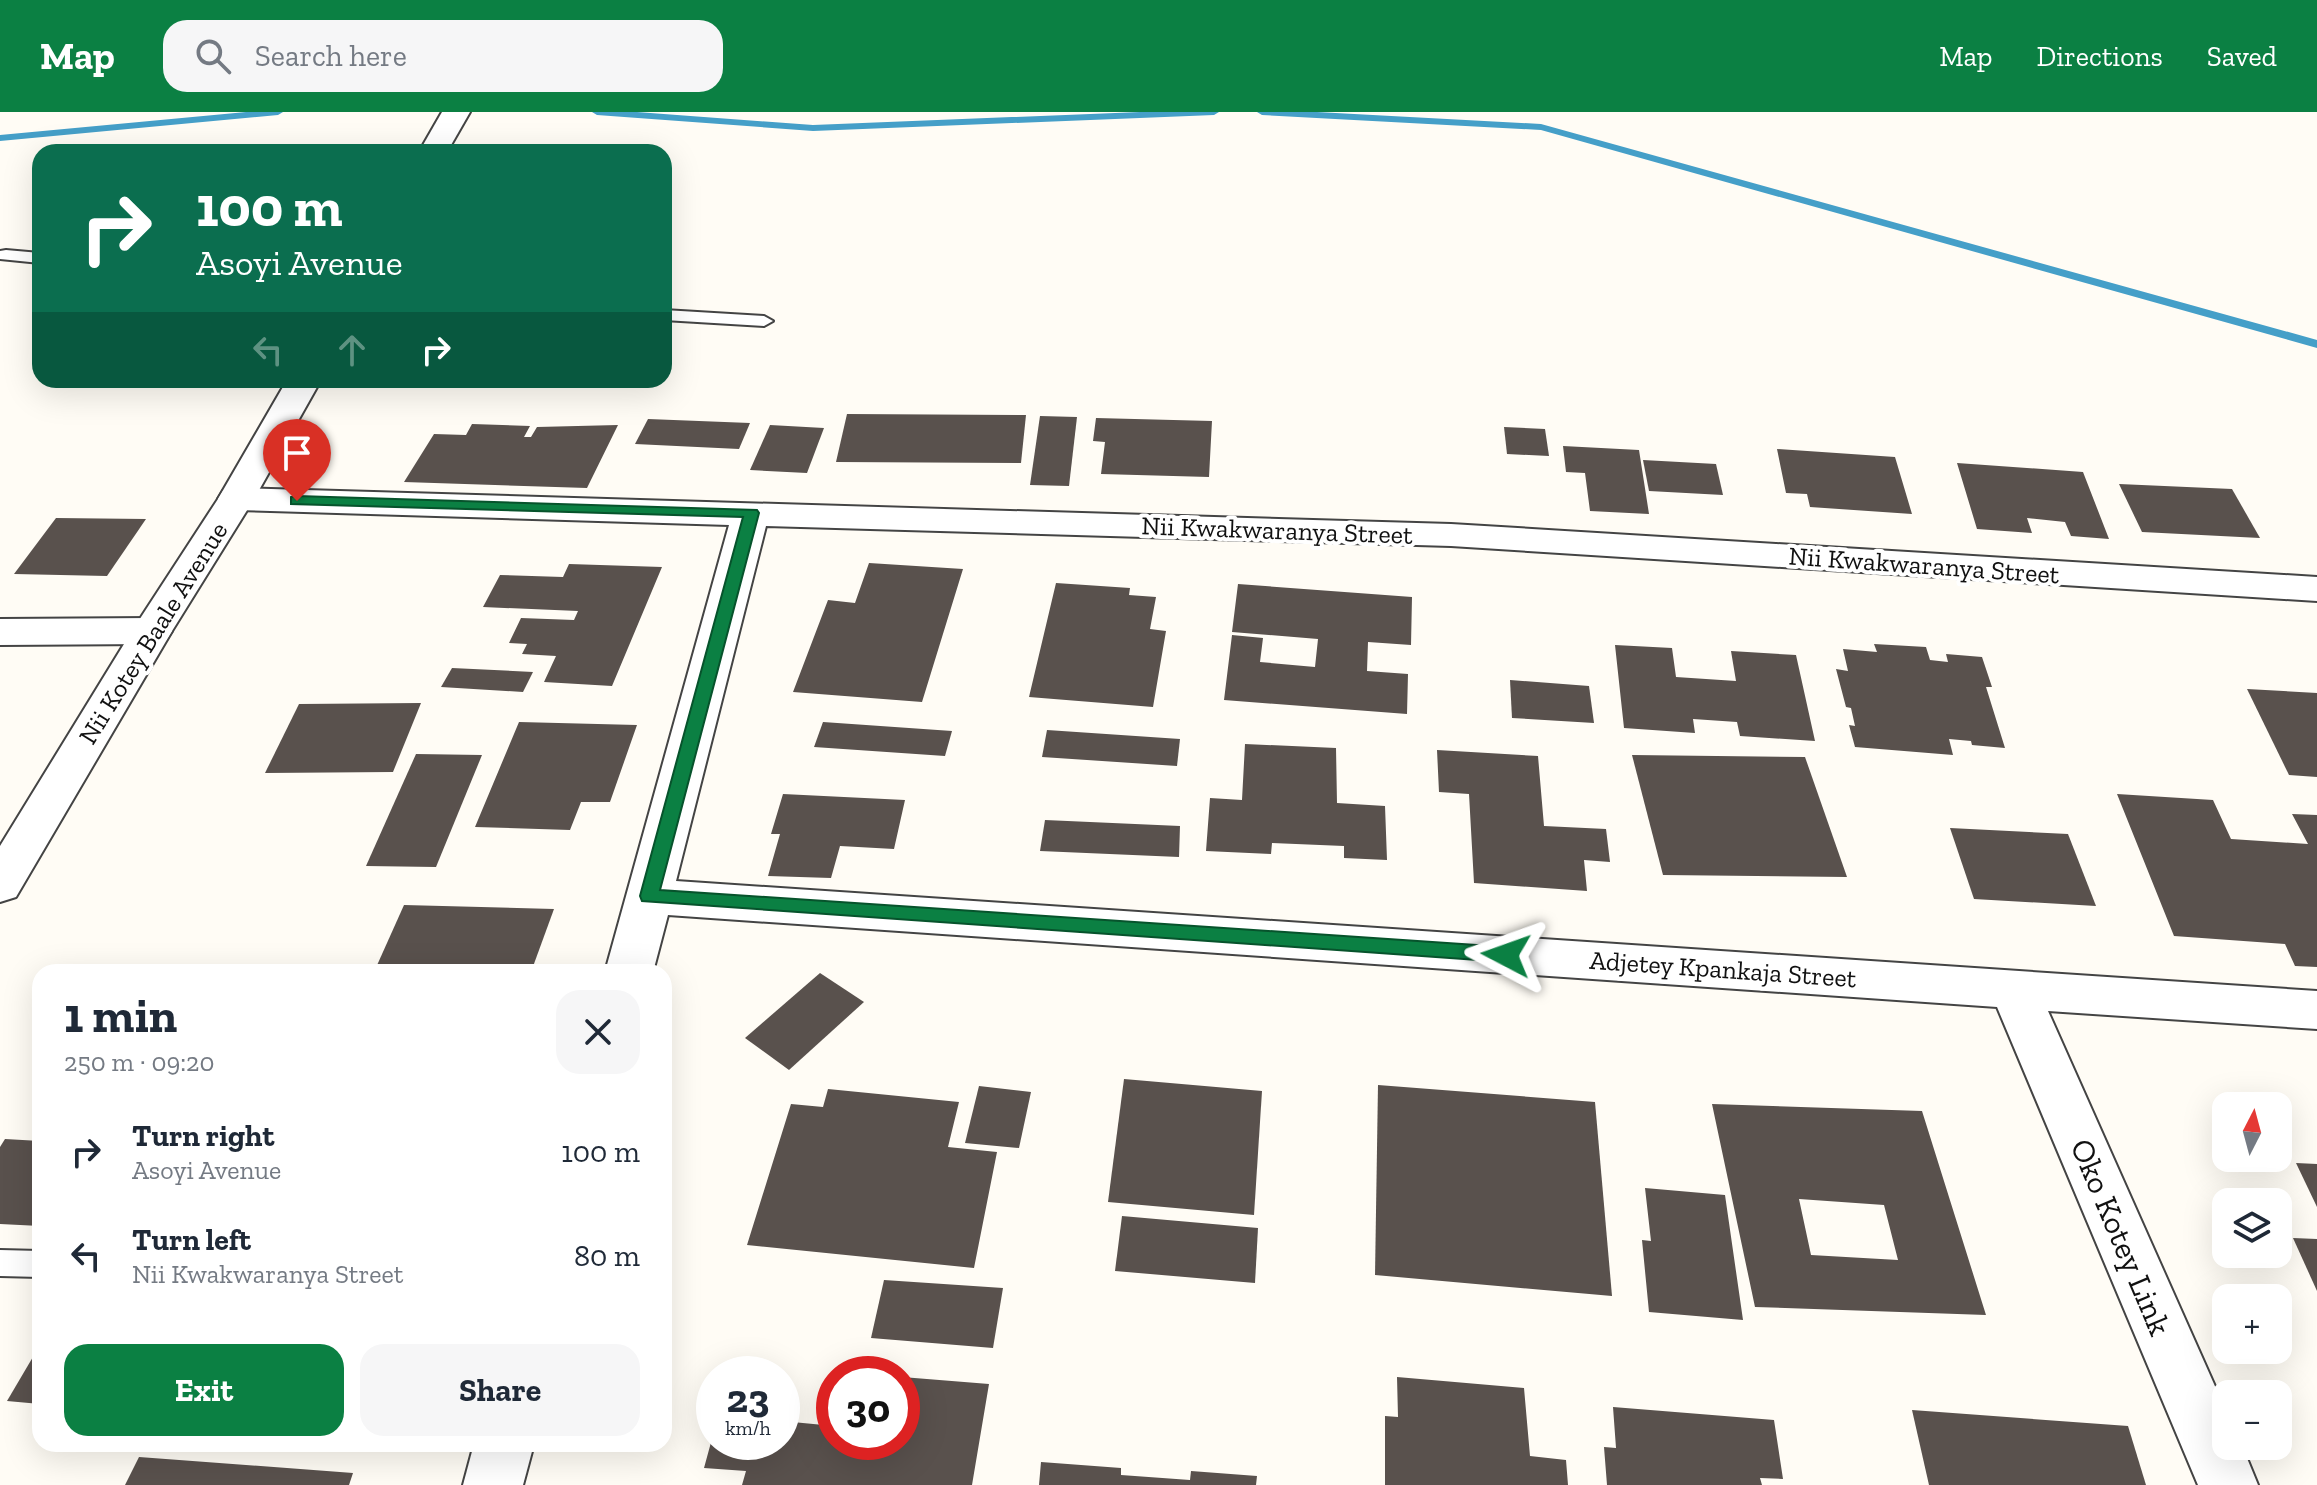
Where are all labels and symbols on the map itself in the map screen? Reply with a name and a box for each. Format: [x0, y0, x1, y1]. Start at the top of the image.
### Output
pin [263, 419, 331, 501]
street label: Nii Kwakwaranya Street [1141, 509, 1414, 551]
street label: Nii Kotey Baale Avenue [72, 516, 234, 750]
street label: Nii Kwakwaranya Street [1788, 540, 2061, 590]
position arrow [1464, 913, 1548, 997]
street label: Adjetey Kpankaja Street [1589, 944, 1858, 994]
north arrow [2212, 1092, 2292, 1172]
street label: Oko Kotey Link [2063, 1133, 2180, 1341]
speed limit sign: 30 [816, 1356, 920, 1460]

